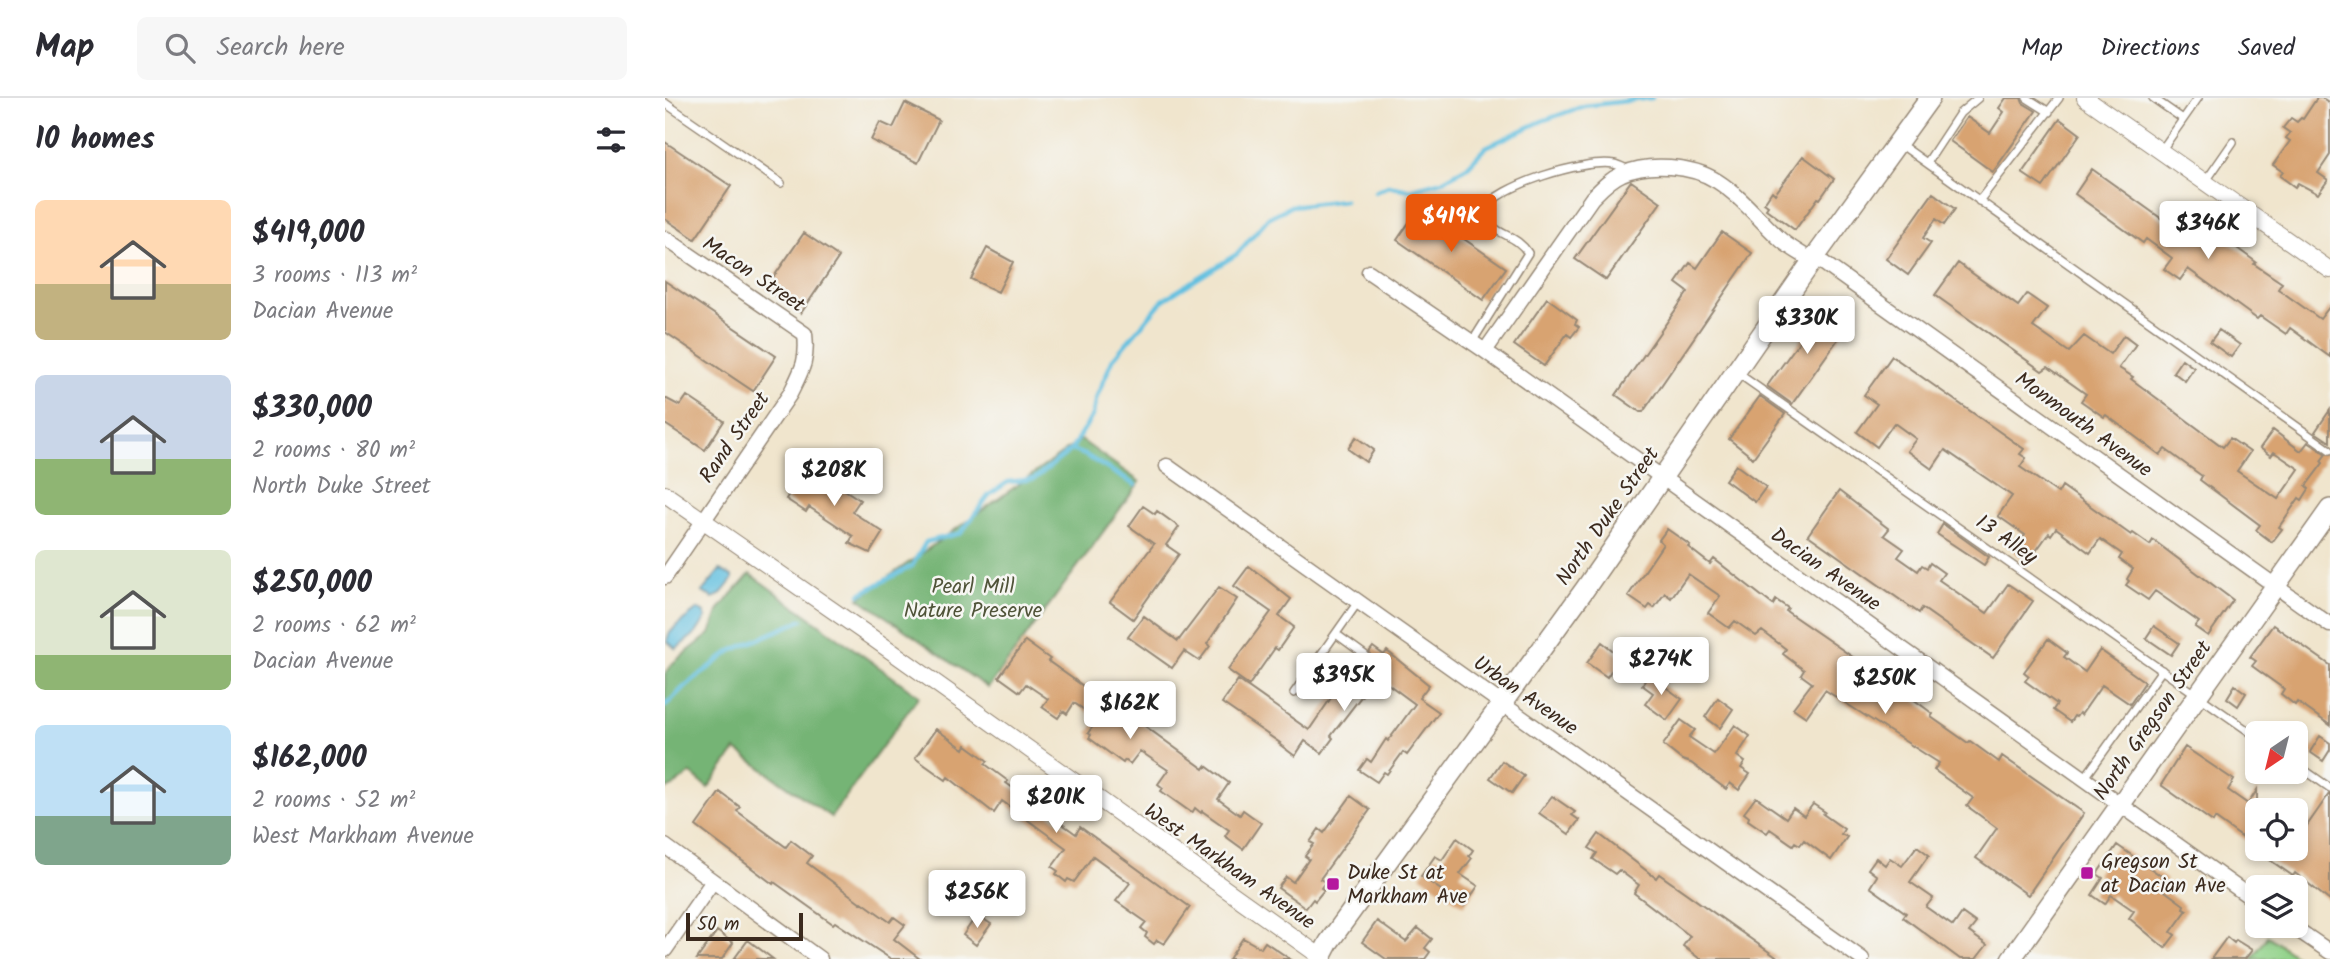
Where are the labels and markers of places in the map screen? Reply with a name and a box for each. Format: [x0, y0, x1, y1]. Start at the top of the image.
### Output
pin: $419K [1402, 194, 1500, 254]
pin: $346K [2159, 202, 2257, 261]
pin: $330K [1758, 296, 1856, 356]
pin: $208K [785, 448, 883, 508]
pin: $274K [1612, 638, 1710, 697]
pin: $395K [1295, 654, 1393, 713]
pin: $250K [1836, 656, 1934, 716]
pin: $162K [1081, 682, 1179, 741]
pin: $201K [1007, 776, 1105, 835]
place label: Gregson St at Dacian Ave [2101, 846, 2226, 903]
place label: Duke St at Markham Ave [1347, 857, 1468, 914]
marker: Gregson St at Dacian Ave [2079, 865, 2095, 881]
pin: $256K [928, 870, 1026, 930]
marker: Duke St at Markham Ave [1325, 876, 1341, 892]

